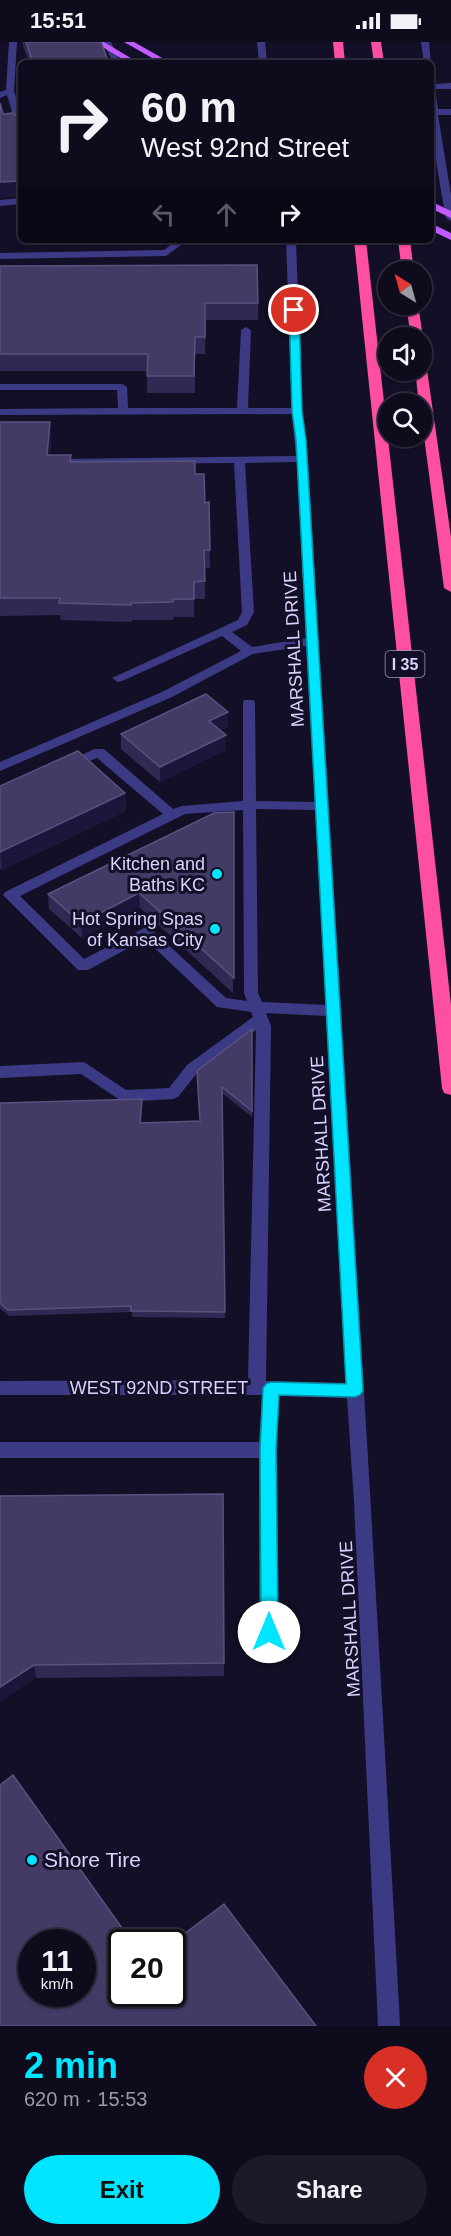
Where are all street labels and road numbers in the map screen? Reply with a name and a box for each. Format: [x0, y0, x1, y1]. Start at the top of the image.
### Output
street label: MARSHALL DRIVE [280, 570, 308, 728]
road number: I 35 [386, 651, 424, 677]
street label: MARSHALL DRIVE [307, 1055, 335, 1213]
street label: WEST 92ND STREET [70, 1378, 248, 1398]
street label: MARSHALL DRIVE [336, 1540, 364, 1698]

